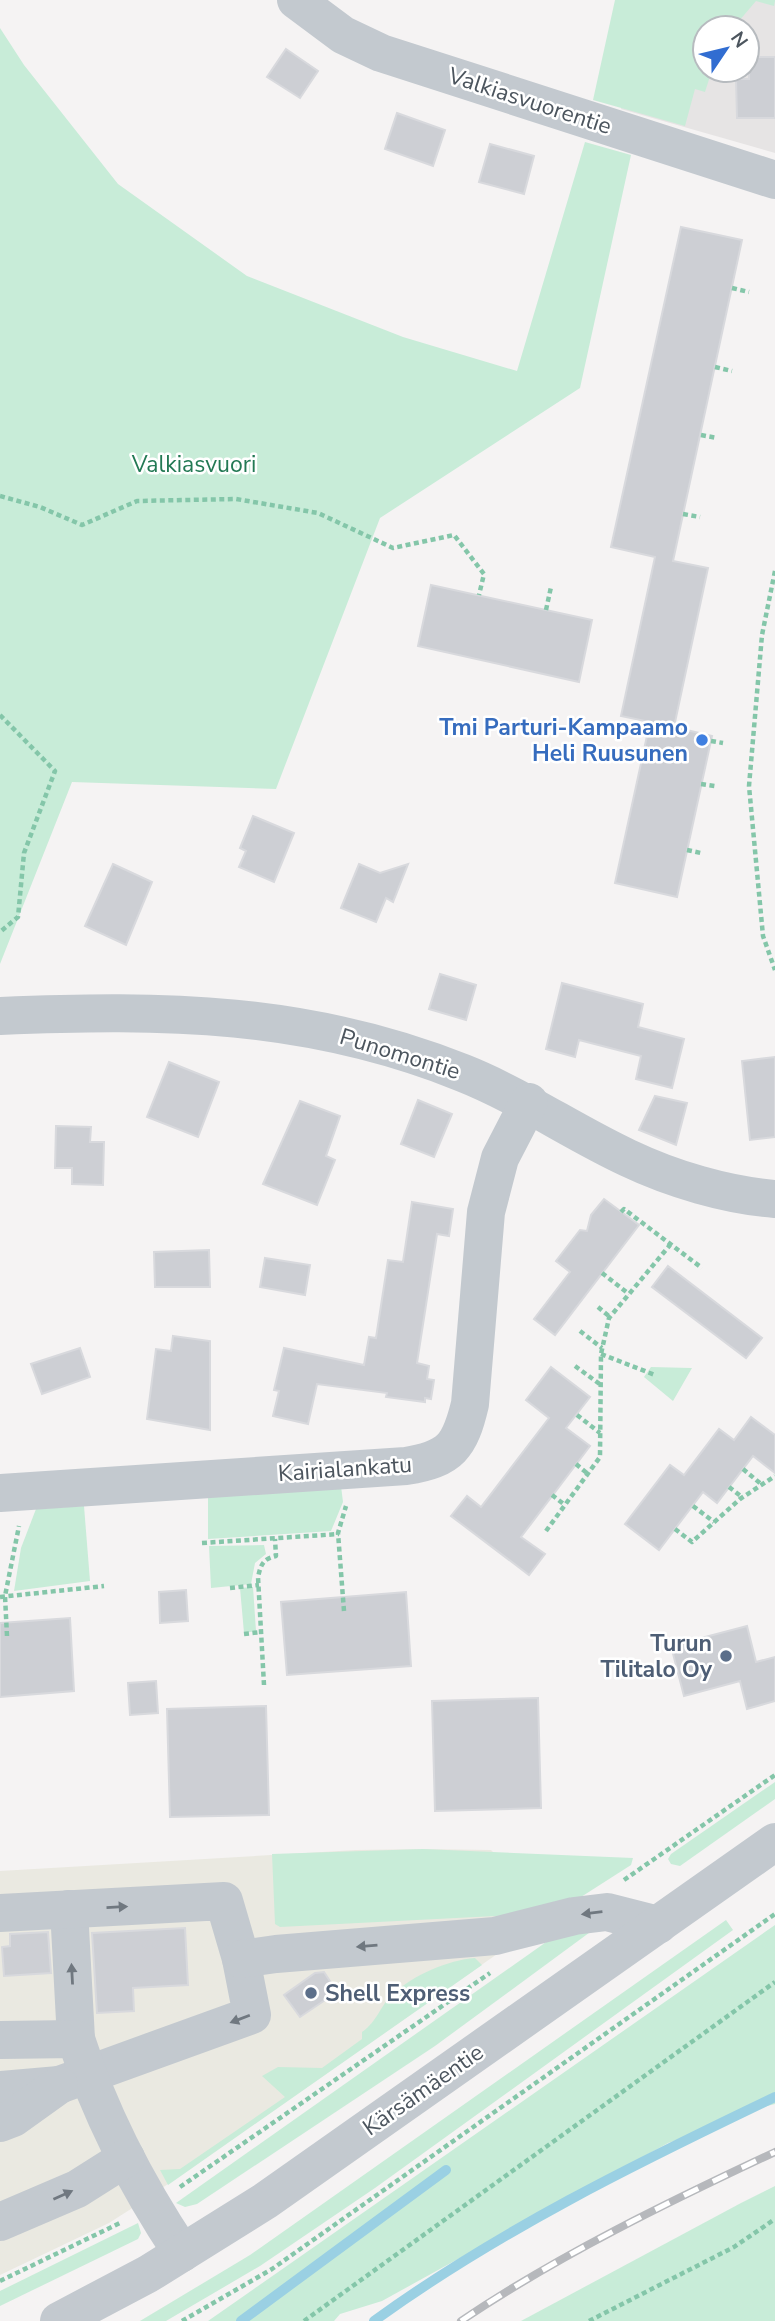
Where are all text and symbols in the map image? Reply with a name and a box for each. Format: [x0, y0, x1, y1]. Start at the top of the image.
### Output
north arrow [691, 14, 761, 84]
text: N [724, 27, 754, 53]
street label: Valkiasvuorentie [443, 60, 616, 142]
park label: Valkiasvuori [131, 449, 256, 480]
place label: Tmi Parturi-Kampaamo Heli Ruusunen [439, 712, 688, 769]
marker: Tmi Parturi-Kampaamo Heli Ruusunen [694, 732, 710, 748]
street label: Punomontie [336, 1021, 464, 1087]
street label: Kairialankatu [277, 1449, 413, 1489]
place label: Turun Tilitalo Oy [600, 1628, 713, 1685]
marker: Turun Tilitalo Oy [718, 1648, 734, 1664]
one-way arrow [106, 1901, 128, 1912]
one-way arrow [580, 1908, 602, 1919]
one-way arrow [356, 1941, 378, 1952]
one-way arrow [67, 1963, 78, 1985]
place label: Shell Express [325, 1978, 470, 2009]
marker: Shell Express [303, 1985, 319, 2001]
one-way arrow [230, 2013, 251, 2024]
street label: Kärsämäentie [356, 2037, 490, 2143]
one-way arrow [52, 2189, 73, 2200]

